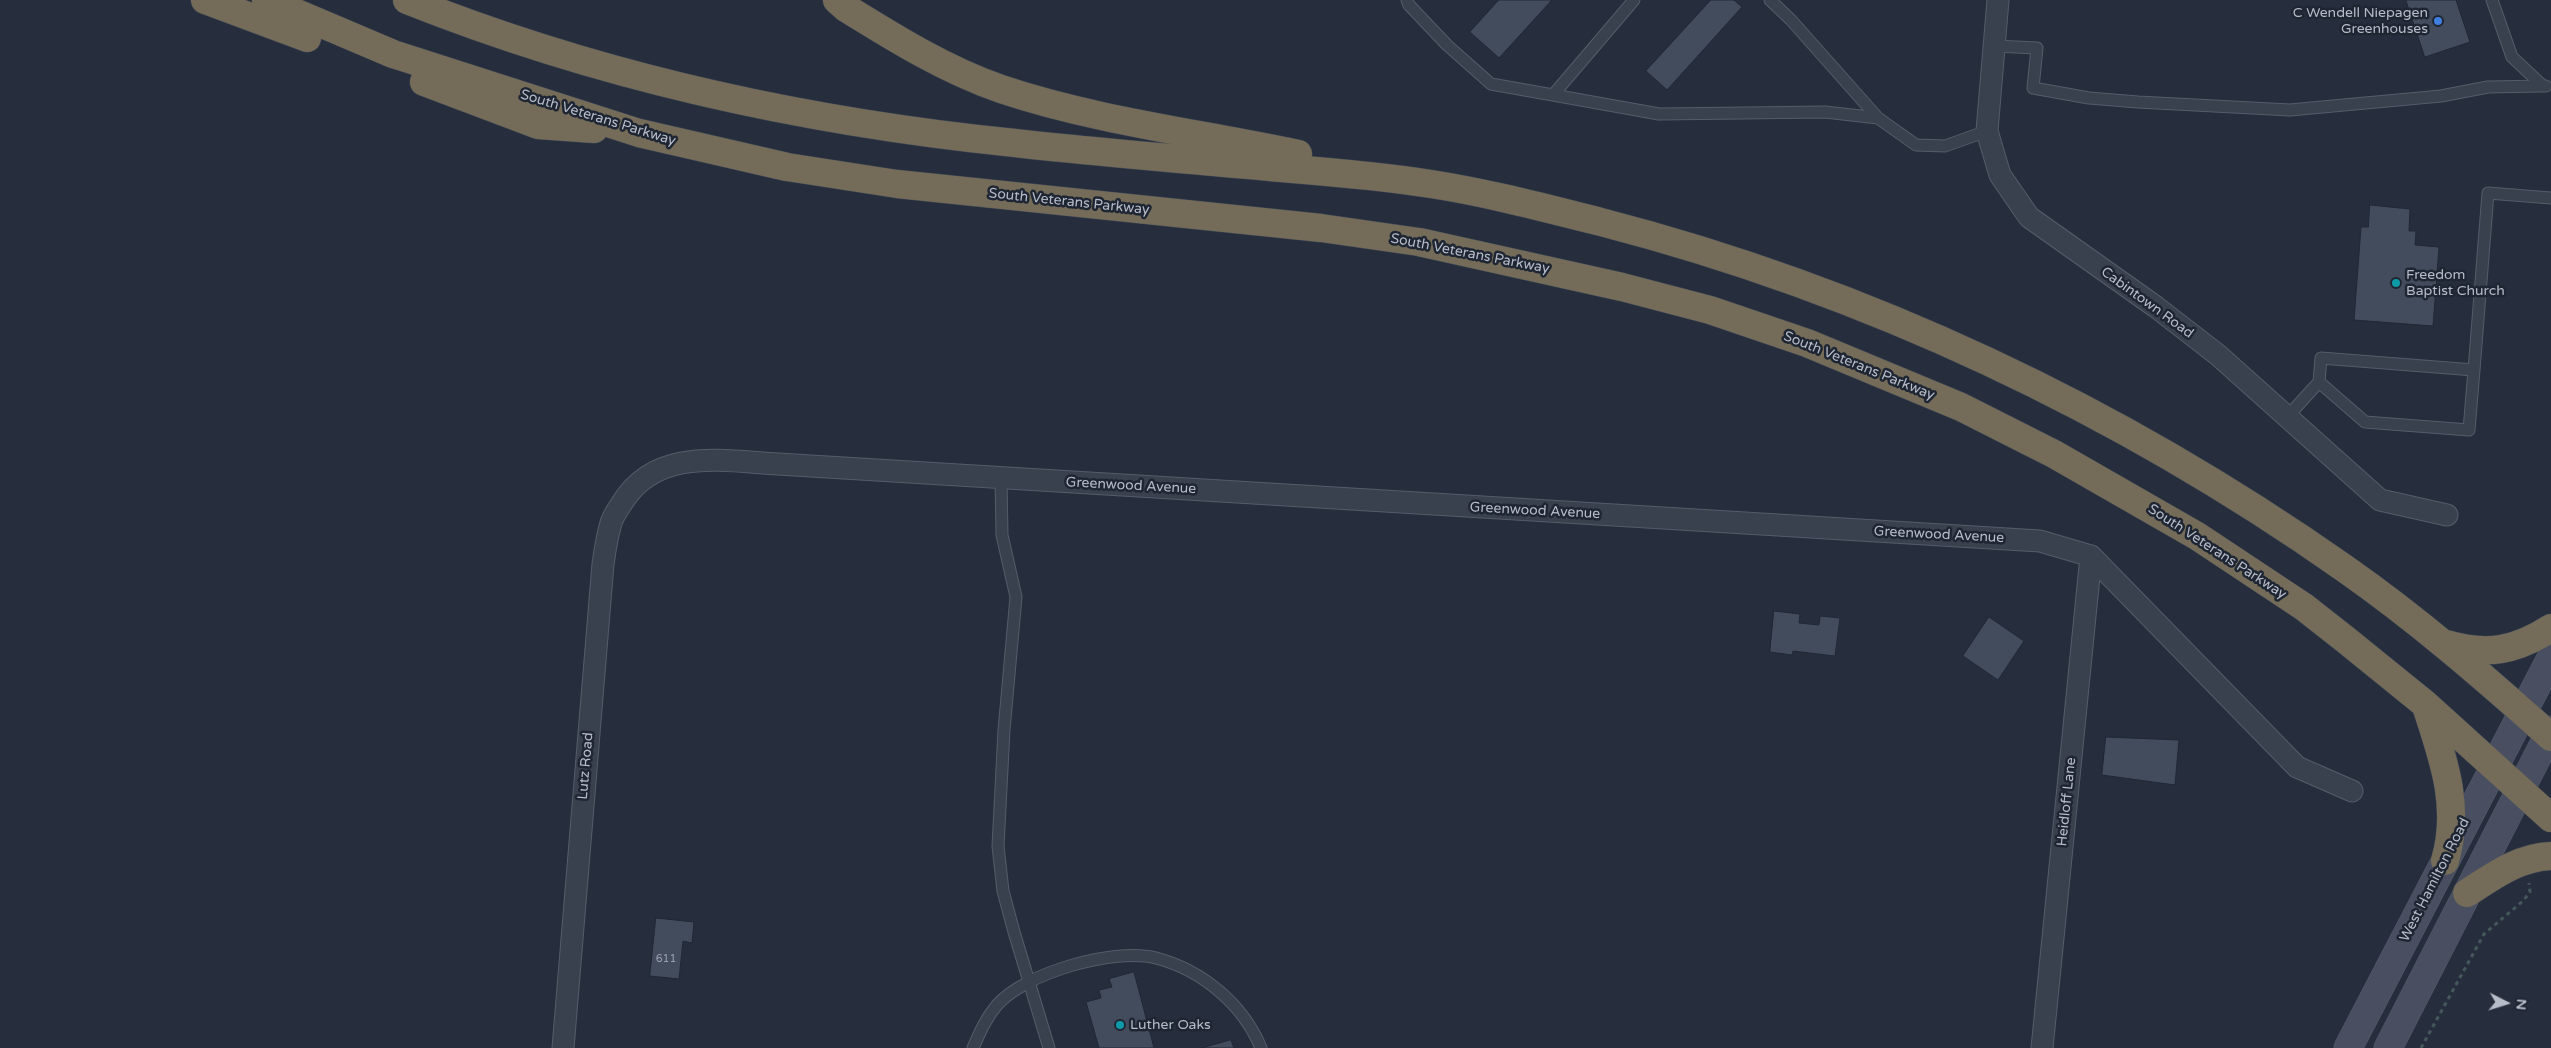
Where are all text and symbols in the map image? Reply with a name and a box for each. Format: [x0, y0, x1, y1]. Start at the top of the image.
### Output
place label: C Wendell Niepagen Greenhouses [2293, 5, 2428, 38]
marker: C Wendell Niepagen Greenhouses [2432, 15, 2444, 27]
street label: South Veterans Parkway [518, 86, 678, 150]
street label: South Veterans Parkway [988, 185, 1150, 219]
street label: South Veterans Parkway [1389, 230, 1551, 278]
street label: Cabintown Road [2097, 264, 2197, 342]
place label: Freedom Baptist Church [2406, 267, 2505, 300]
marker: Freedom Baptist Church [2390, 277, 2402, 289]
street label: South Veterans Parkway [1781, 328, 1937, 404]
street label: Greenwood Avenue [1065, 474, 1197, 498]
street label: Greenwood Avenue [1469, 499, 1601, 523]
street label: South Veterans Parkway [2145, 501, 2289, 603]
street label: Greenwood Avenue [1873, 523, 2005, 547]
street label: Lutz Road [575, 732, 597, 800]
street label: Heidloff Lane [2054, 757, 2080, 847]
street label: West Hamilton Road [2397, 815, 2473, 945]
house number: 611 [656, 952, 676, 966]
north arrow [2481, 978, 2531, 1028]
text: N [2512, 998, 2530, 1011]
place label: Luther Oaks [1130, 1017, 1211, 1033]
marker: Luther Oaks [1114, 1019, 1126, 1031]

